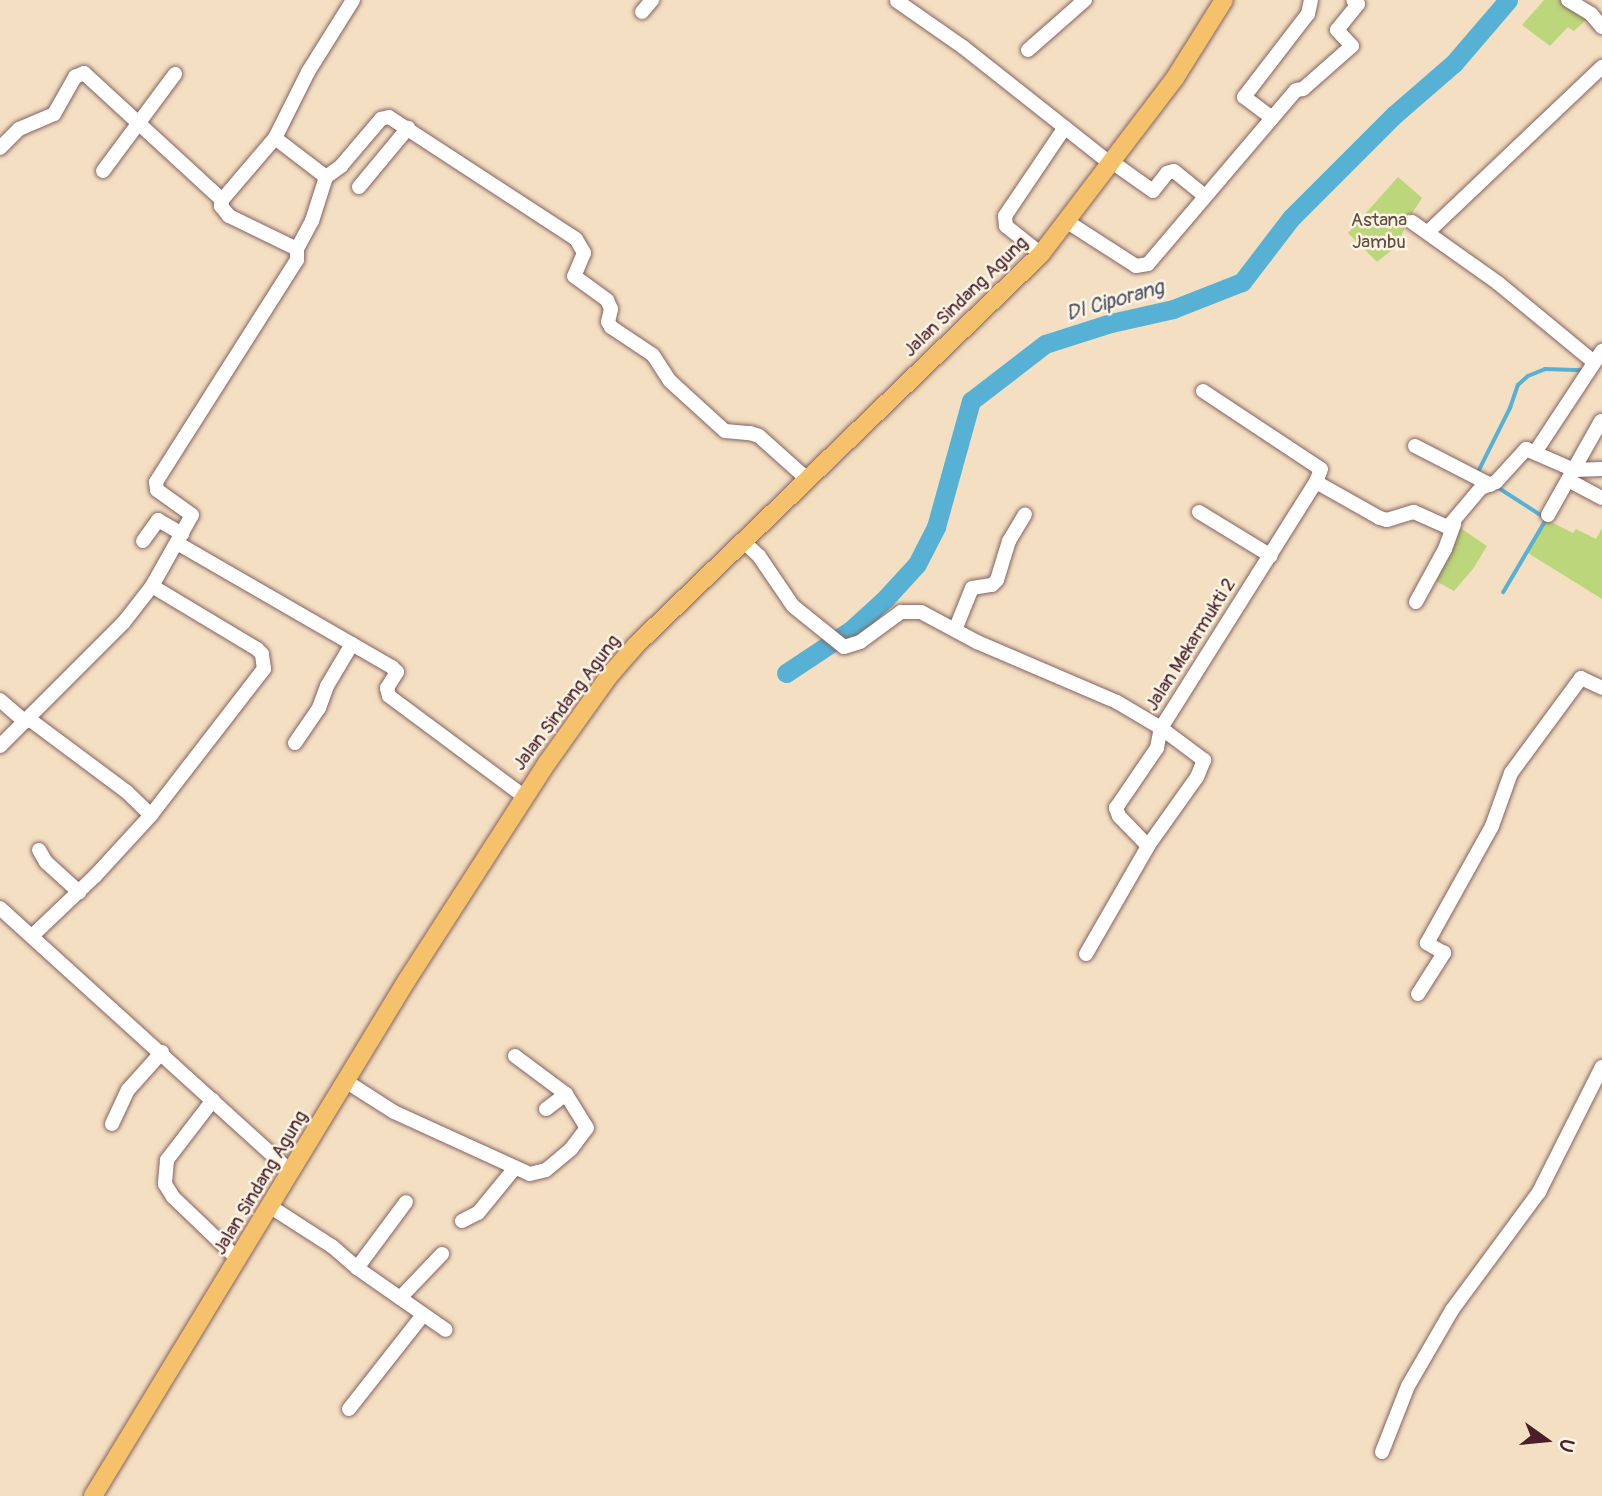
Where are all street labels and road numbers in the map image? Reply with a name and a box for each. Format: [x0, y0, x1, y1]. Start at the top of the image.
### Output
street label: Jalan Sindang Agung [899, 232, 1033, 362]
street label: Jalan Mekarmukti 2 [1141, 574, 1241, 716]
street label: Jalan Sindang Agung [508, 630, 626, 776]
street label: Jalan Sindang Agung [209, 1107, 313, 1259]

